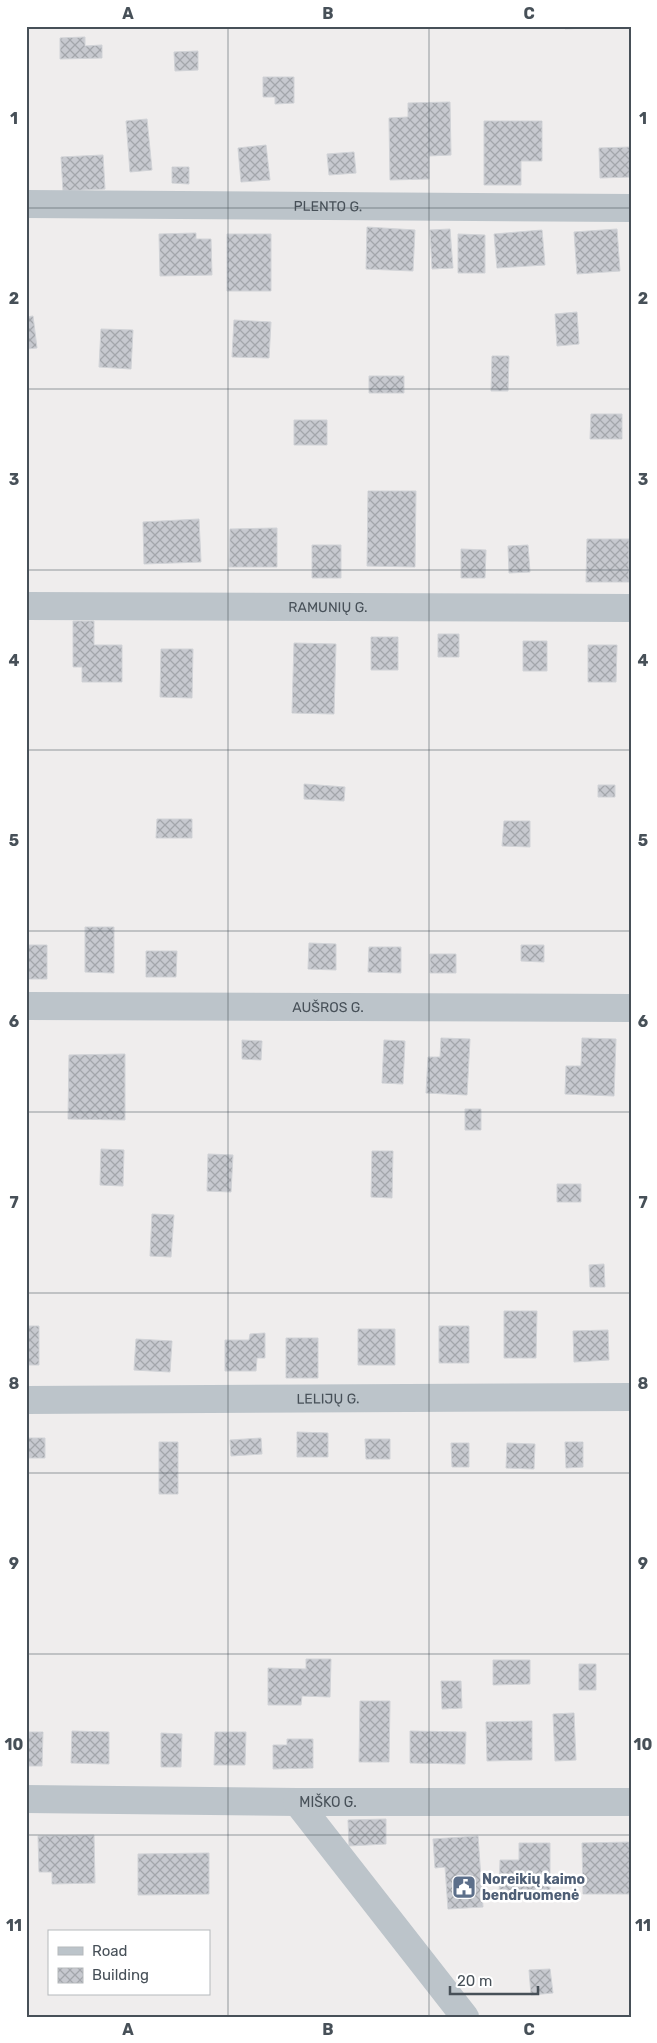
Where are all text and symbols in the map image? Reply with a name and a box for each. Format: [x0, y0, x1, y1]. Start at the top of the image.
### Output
text: A [122, 4, 134, 23]
text: B [322, 4, 334, 23]
text: C [523, 4, 535, 23]
text: 1 [10, 109, 18, 128]
text: 1 [639, 109, 647, 128]
street label: PLENTO G. [294, 198, 362, 215]
text: 2 [9, 289, 19, 308]
text: 2 [638, 289, 648, 308]
text: 3 [9, 470, 19, 489]
text: 3 [638, 470, 648, 489]
street label: RAMUNIŲ G. [288, 599, 368, 616]
text: 4 [9, 651, 20, 670]
text: 4 [638, 651, 649, 670]
text: 5 [9, 831, 19, 850]
text: 5 [638, 831, 648, 850]
street label: AUŠROS G. [292, 998, 364, 1016]
text: 6 [9, 1012, 19, 1031]
text: 6 [638, 1012, 648, 1031]
text: 7 [9, 1193, 19, 1212]
text: 7 [638, 1193, 648, 1212]
text: 8 [9, 1374, 20, 1393]
text: 8 [638, 1374, 649, 1393]
street label: LELIJŲ G. [296, 1390, 360, 1408]
text: 9 [9, 1554, 19, 1573]
text: 9 [638, 1554, 648, 1573]
text: 10 [5, 1735, 24, 1754]
text: 10 [634, 1735, 653, 1754]
street label: MIŠKO G. [299, 1793, 357, 1811]
place label: Noreikių kaimo bendruomenė [482, 1871, 585, 1904]
public building icon: Noreikių kaimo bendruomenė [451, 1874, 477, 1900]
text: 11 [6, 1916, 22, 1935]
text: 11 [635, 1916, 651, 1935]
legend [48, 1930, 210, 1996]
text: Road [92, 1942, 128, 1960]
scale bar [450, 1963, 537, 1995]
text: Building [92, 1966, 149, 1984]
text: 20 m [457, 1972, 492, 1990]
text: A [122, 2020, 134, 2039]
text: B [322, 2020, 334, 2039]
text: C [523, 2020, 535, 2039]

